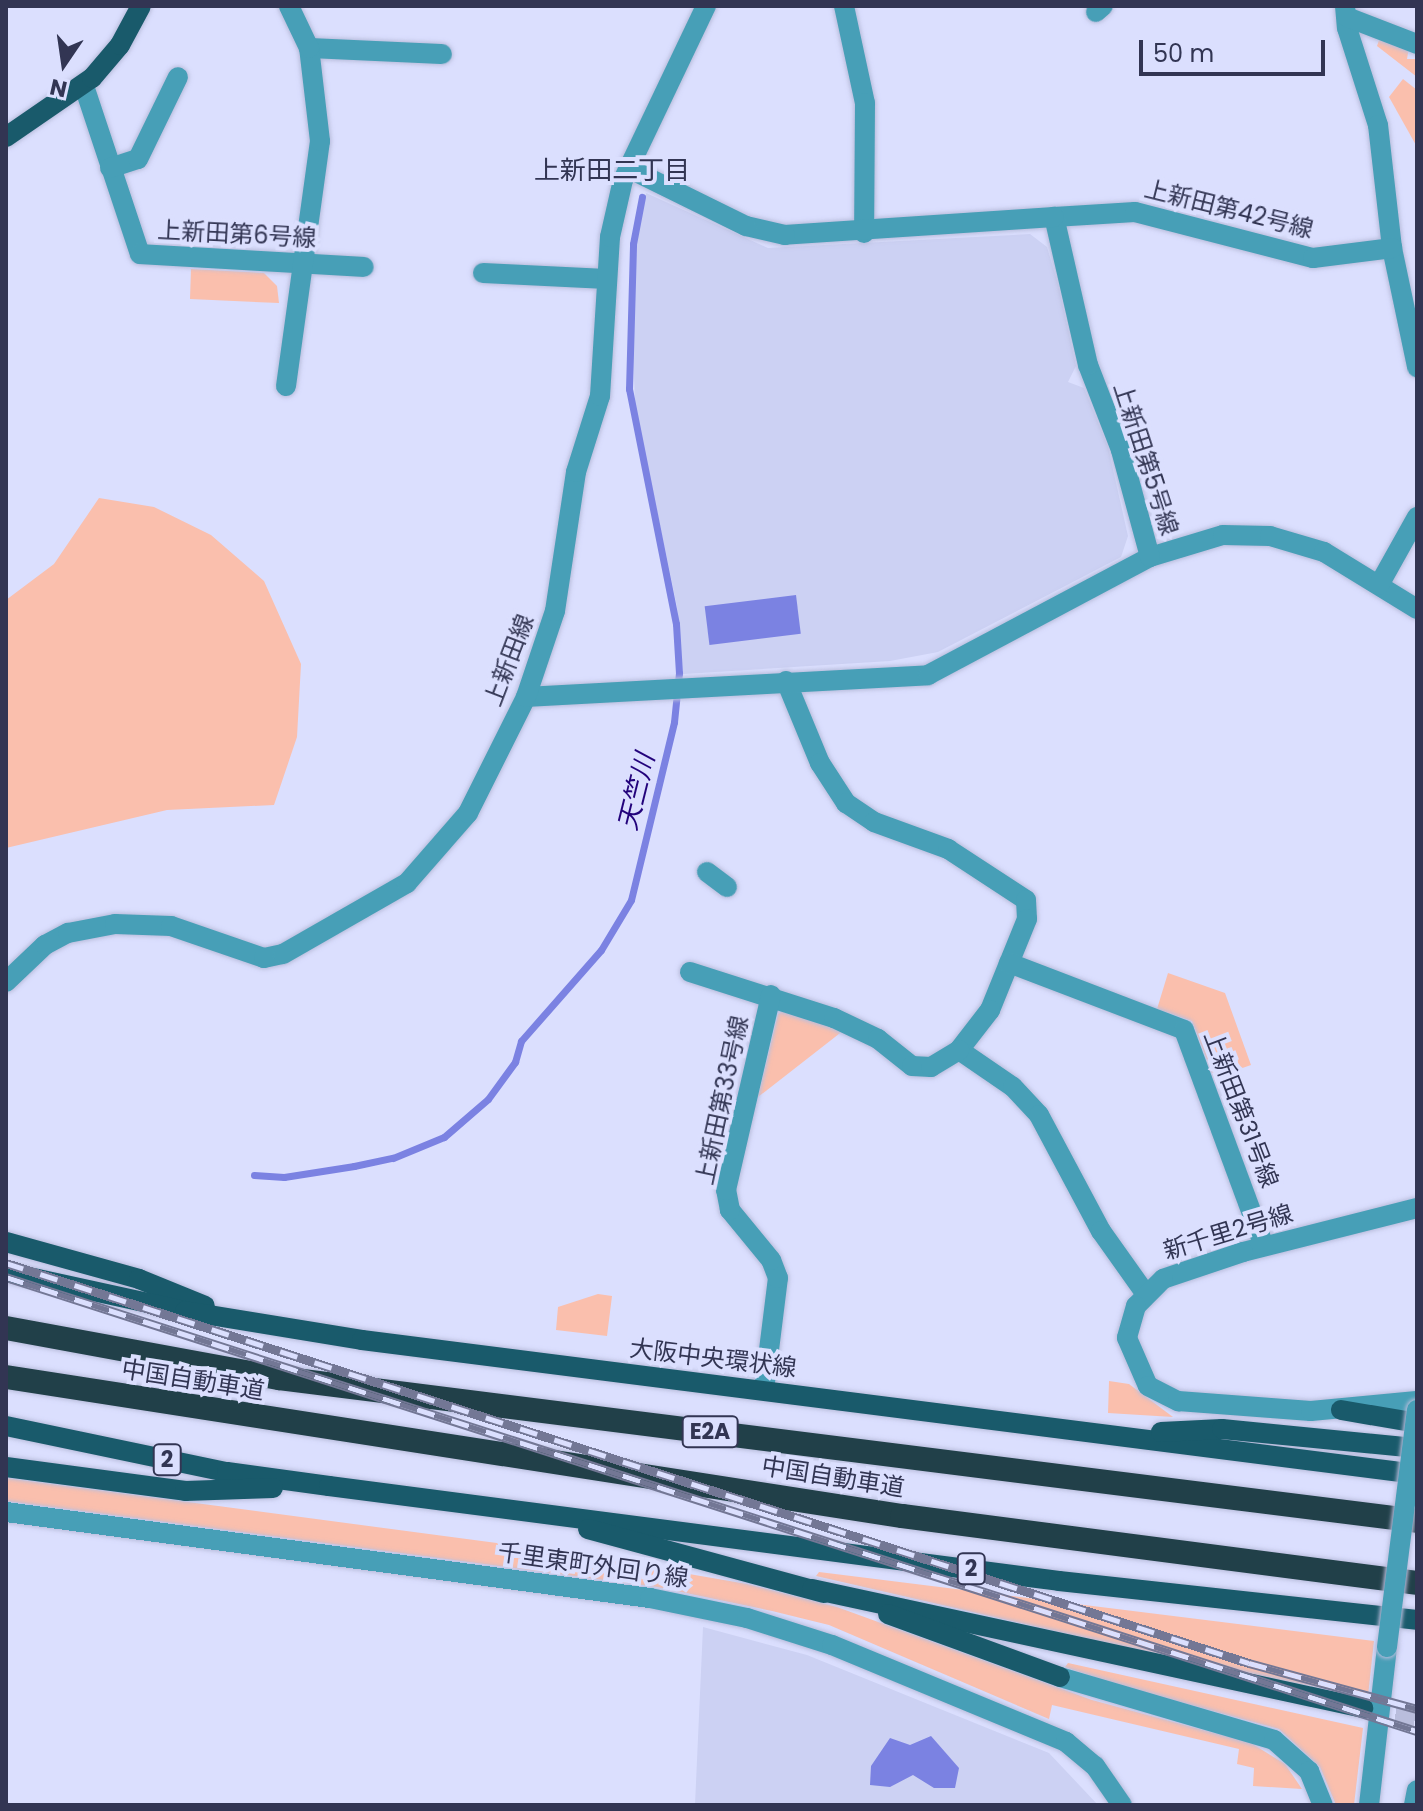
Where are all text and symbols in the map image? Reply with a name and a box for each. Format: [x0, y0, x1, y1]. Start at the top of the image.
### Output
north arrow [24, 24, 104, 104]
scale bar [1143, 24, 1329, 74]
text: 50 m [1153, 37, 1214, 70]
text: N [47, 71, 70, 105]
district label: 上新田二丁目 [534, 155, 690, 187]
street label: 上新田第42号線 [1142, 174, 1316, 244]
street label: 上新田第6号線 [157, 215, 317, 253]
street label: 上新田第5号線 [1108, 379, 1184, 539]
street label: 上新田線 [478, 610, 540, 710]
water label: 天竺川 [612, 750, 662, 834]
street label: 上新田第33号線 [690, 1013, 754, 1187]
street label: 上新田第31号線 [1198, 1026, 1284, 1192]
street label: 新千里2号線 [1160, 1199, 1296, 1265]
street label: 大阪中央環状線 [628, 1333, 798, 1383]
street label: 中国自動車道 [120, 1355, 266, 1405]
road number: E2A [680, 1414, 740, 1450]
road number: 2 [151, 1442, 183, 1478]
street label: 中国自動車道 [760, 1452, 906, 1502]
street label: 千里東町外回り線 [496, 1537, 690, 1593]
road number: 2 [955, 1551, 987, 1587]

